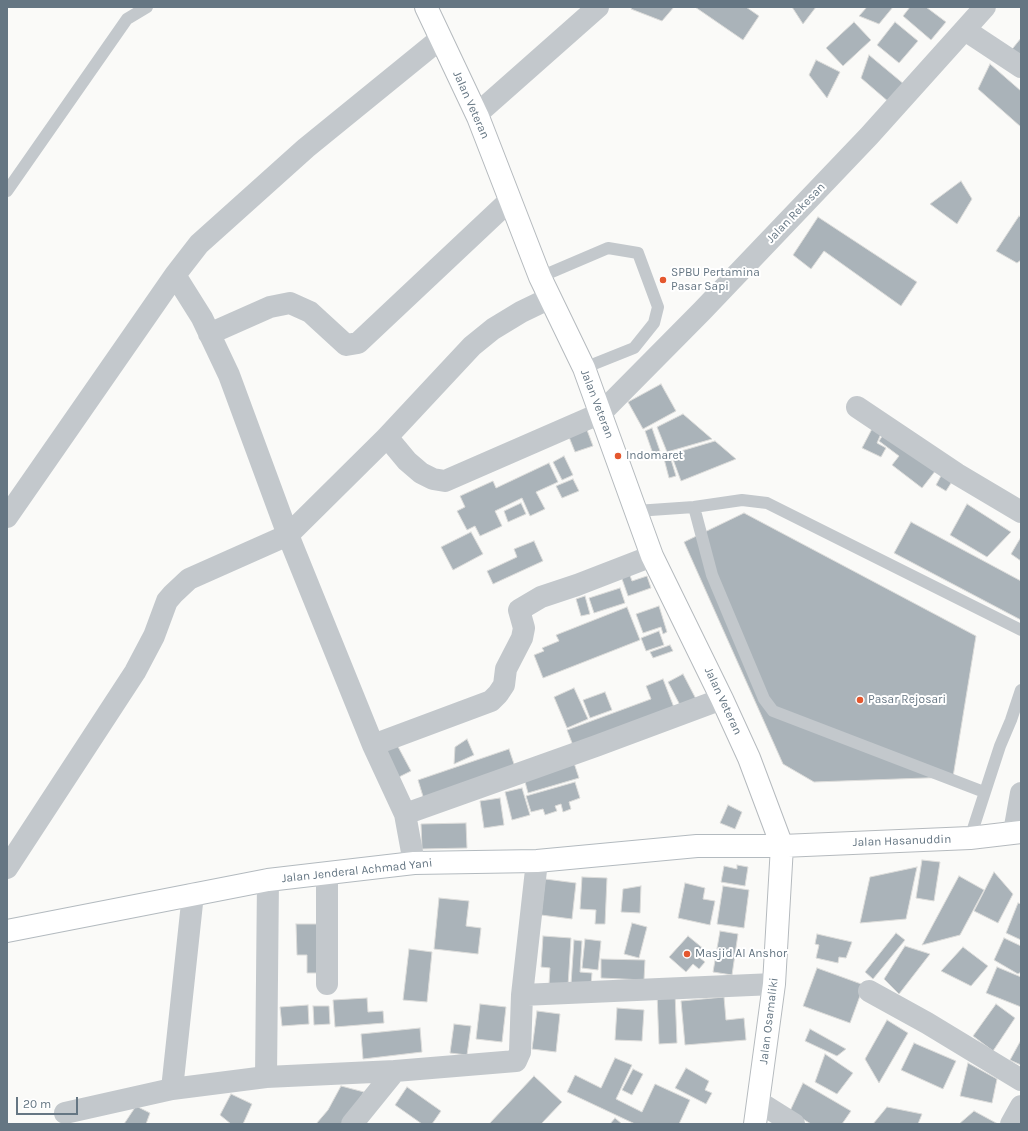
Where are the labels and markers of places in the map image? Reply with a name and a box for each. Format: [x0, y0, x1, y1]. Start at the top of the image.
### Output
place label: SPBU Pertamina Pasar Sapi [671, 266, 760, 294]
marker: SPBU Pertamina Pasar Sapi [658, 275, 668, 285]
place label: Indomaret [626, 449, 683, 463]
marker: Indomaret [613, 451, 623, 461]
place label: Pasar Rejosari [868, 693, 946, 707]
marker: Pasar Rejosari [855, 695, 865, 705]
place label: Masjid Al Anshor [695, 947, 787, 961]
marker: Masjid Al Anshor [682, 949, 692, 959]

